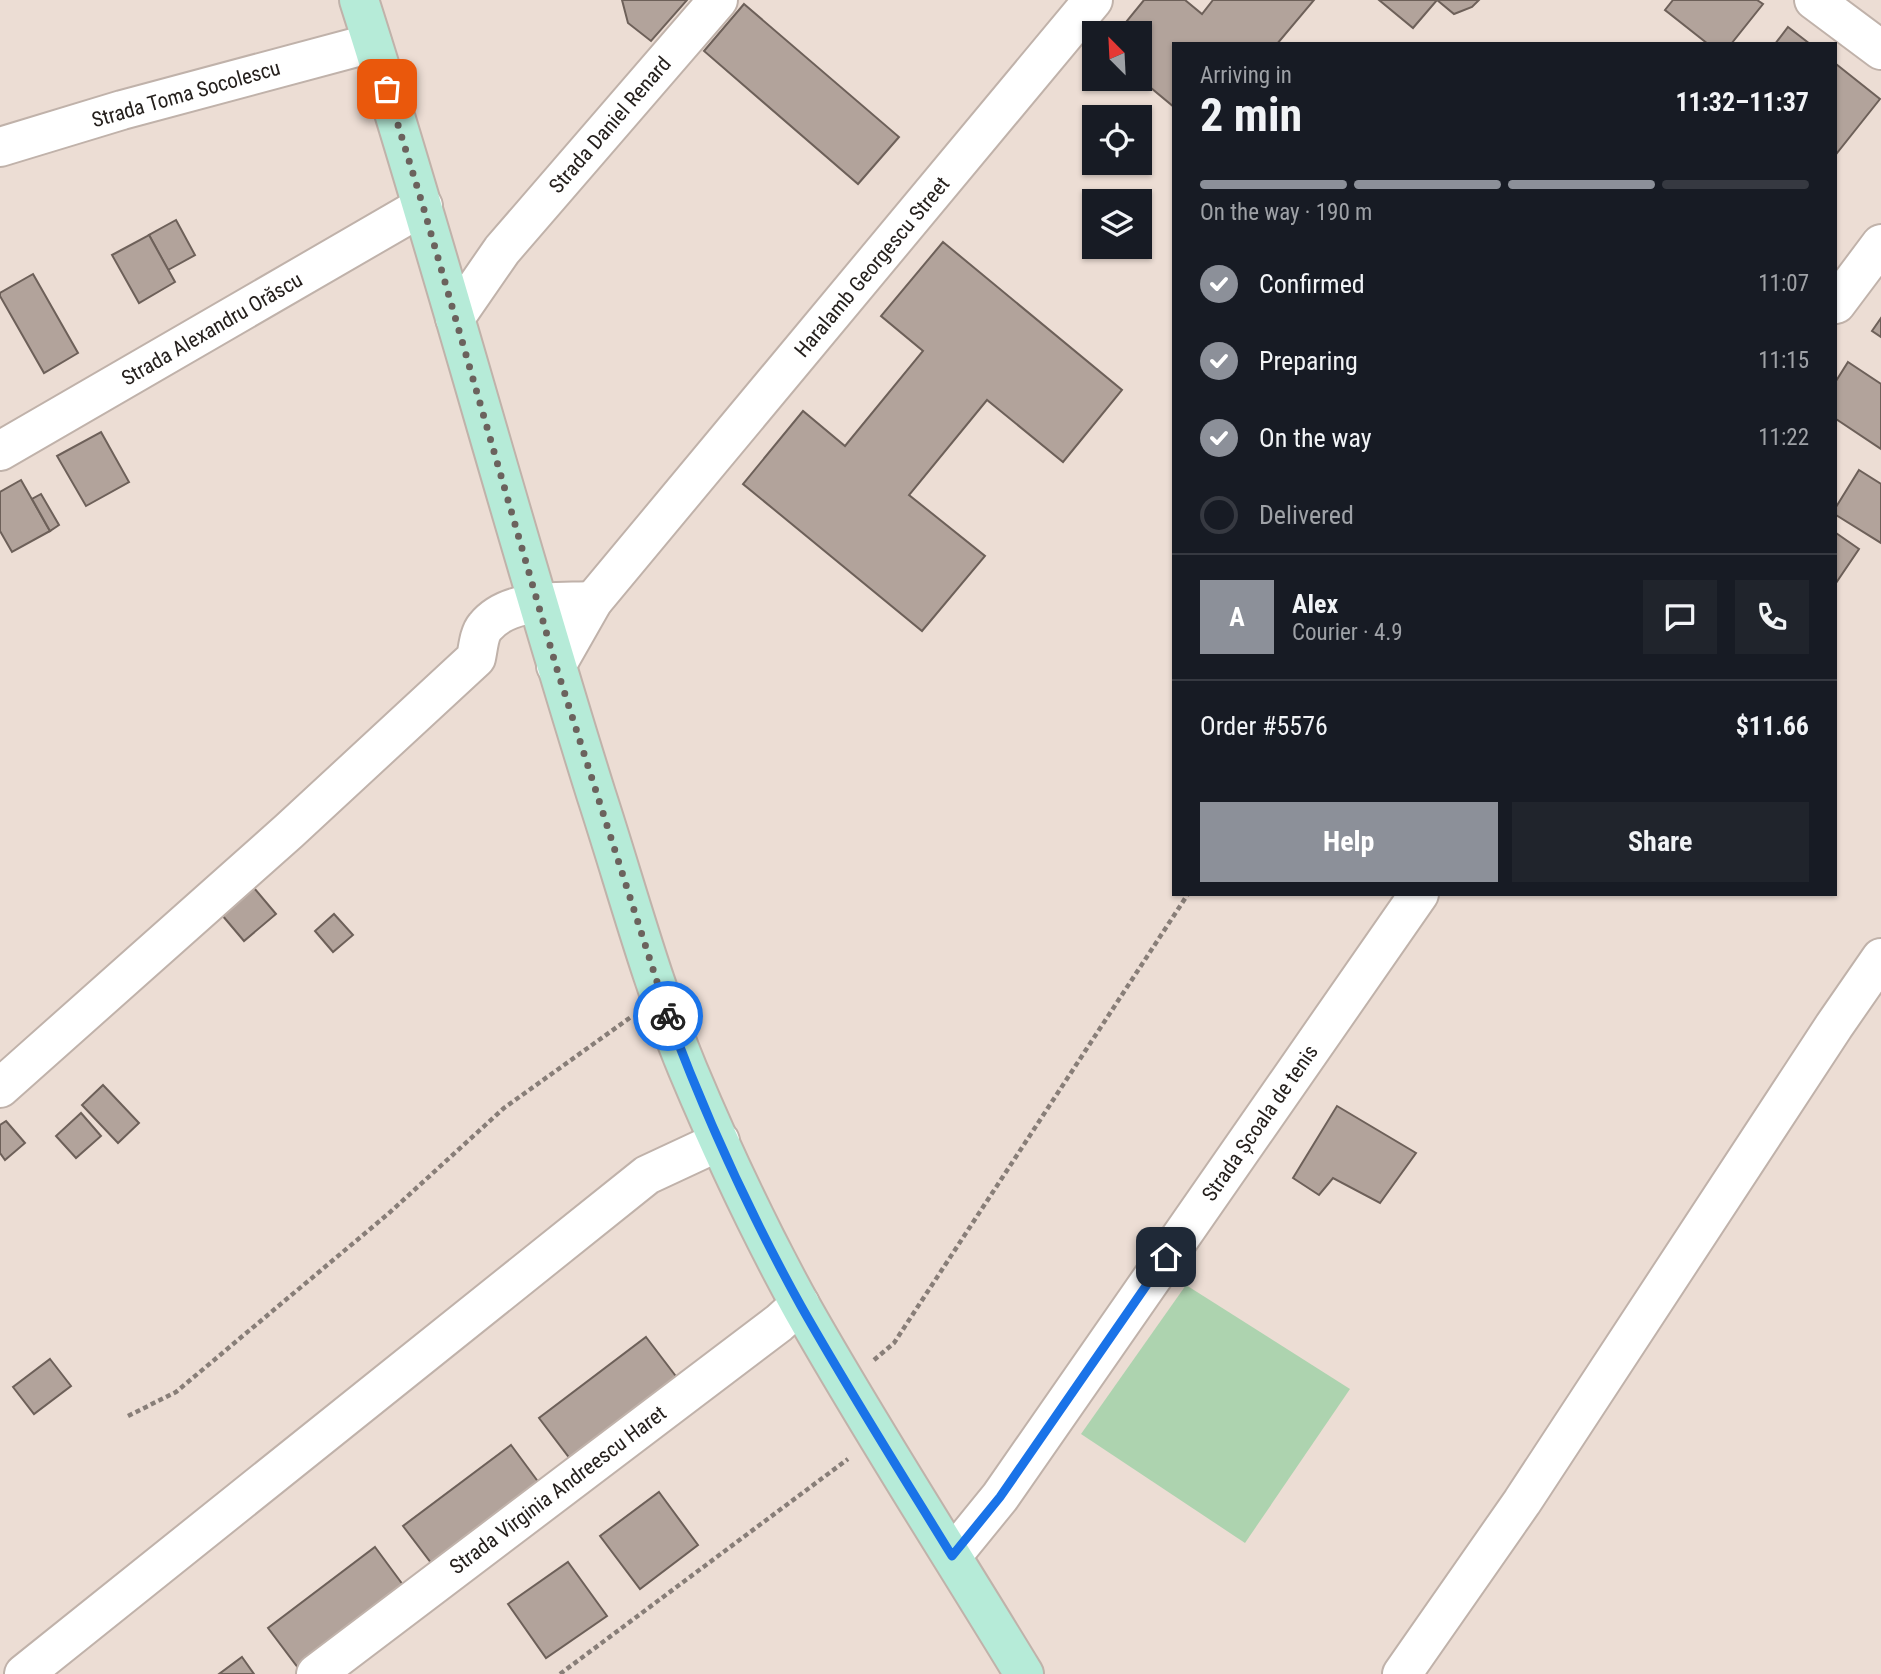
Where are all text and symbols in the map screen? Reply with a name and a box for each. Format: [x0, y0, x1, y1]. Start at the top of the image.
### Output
north arrow [1082, 21, 1152, 91]
map controls [1082, 21, 1152, 259]
street label: Strada Daniel Renard [544, 52, 676, 198]
street label: Strada Toma Socolescu [89, 56, 283, 132]
pin [357, 59, 417, 119]
text: Arriving in [1200, 62, 1292, 89]
icon: bag [368, 70, 406, 108]
text: 11:32–11:37 [1675, 87, 1809, 117]
text: 2 min [1200, 88, 1302, 142]
button: locate [1082, 105, 1152, 175]
street label: Haralamb Georgescu Street [790, 172, 954, 362]
button: layers [1082, 189, 1152, 259]
text: On the way · 190 m [1200, 199, 1372, 226]
icon: check [1200, 265, 1238, 303]
street label: Strada Alexandru Orăscu [117, 267, 307, 391]
text: Confirmed [1259, 269, 1365, 299]
text: 11:07 [1758, 270, 1809, 297]
icon: check [1200, 342, 1238, 380]
text: Preparing [1259, 346, 1358, 376]
text: 11:15 [1758, 347, 1809, 374]
icon: check [1200, 419, 1238, 457]
text: On the way [1259, 423, 1372, 453]
text: 11:22 [1758, 424, 1809, 451]
text: Delivered [1259, 500, 1354, 530]
button: chat [1643, 580, 1717, 654]
button: phone [1735, 580, 1809, 654]
text: Alex [1292, 589, 1338, 619]
text: A [1229, 602, 1245, 632]
text: Courier · 4.9 [1292, 619, 1403, 646]
text: Order #5576 [1200, 711, 1328, 741]
text: $11.66 [1736, 711, 1809, 741]
button: Help [1200, 802, 1498, 882]
button: Share [1512, 802, 1809, 882]
courier [633, 981, 703, 1051]
icon: bike [649, 997, 687, 1035]
street label: Strada Școala de tenis [1197, 1040, 1323, 1206]
pin [1136, 1227, 1196, 1287]
icon: home [1147, 1238, 1185, 1276]
street label: Strada Virginia Andreescu Haret [445, 1401, 671, 1579]

